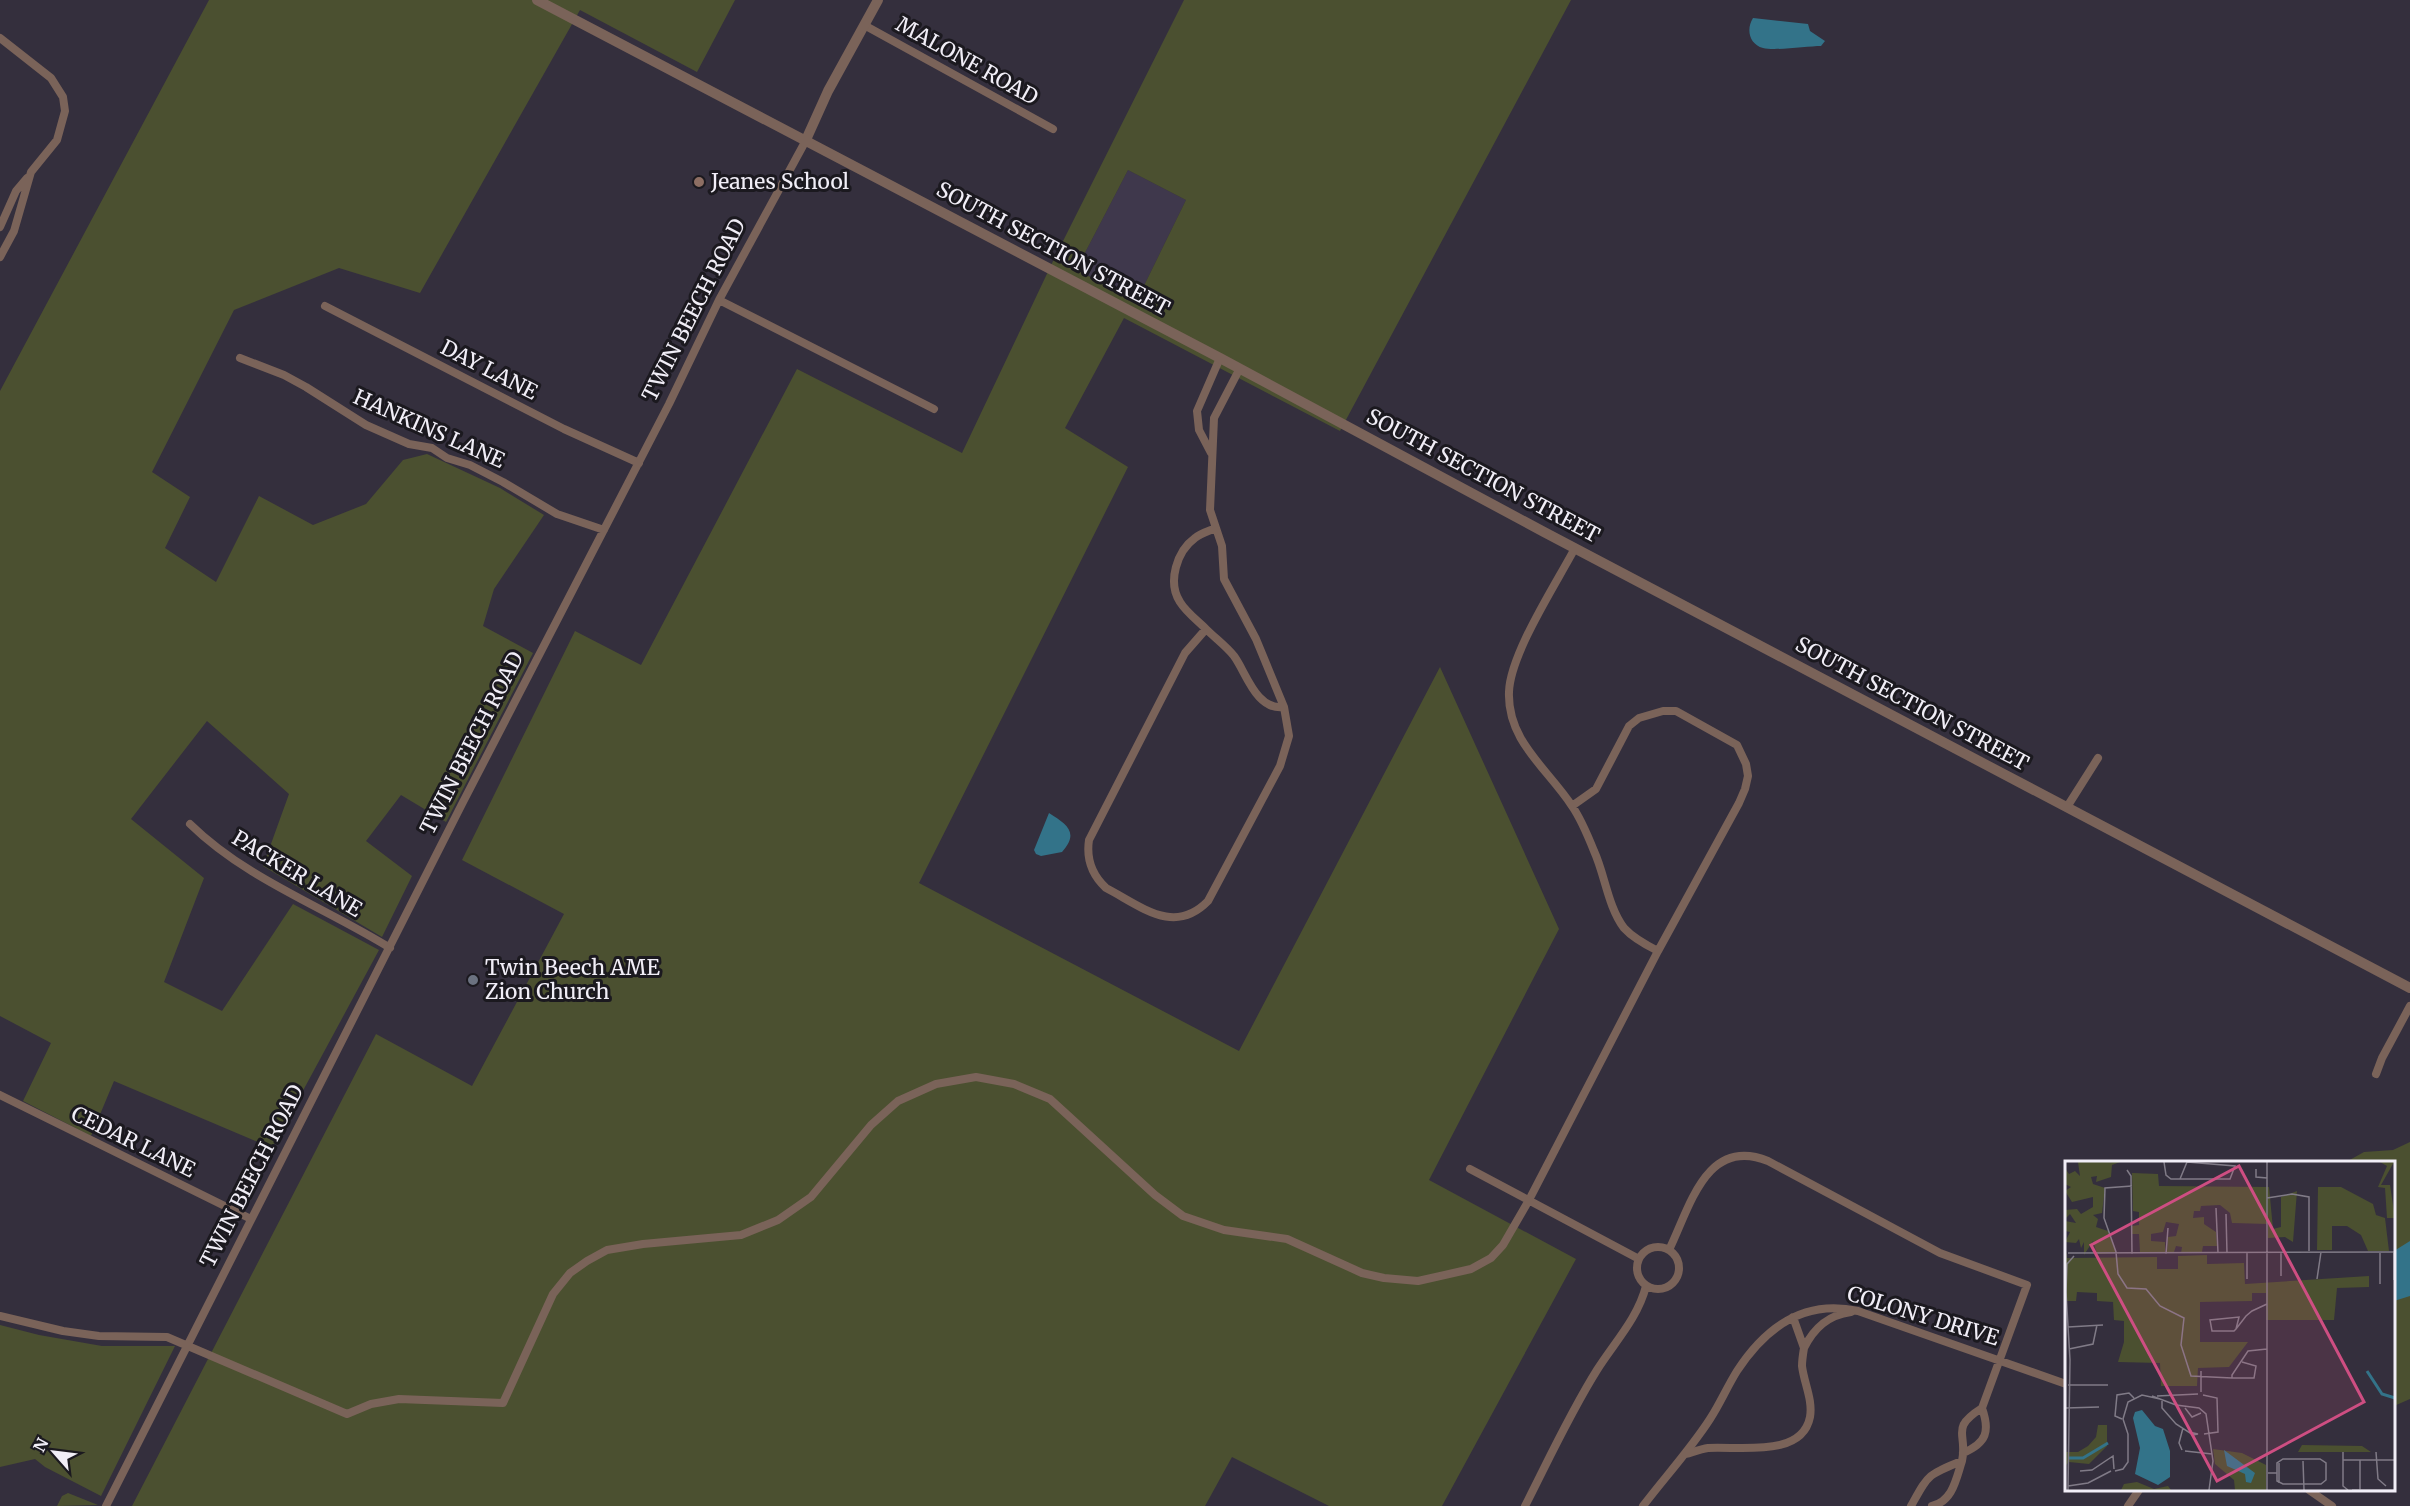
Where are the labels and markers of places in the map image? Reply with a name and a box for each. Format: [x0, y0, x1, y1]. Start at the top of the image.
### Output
place label: Jeanes School [710, 168, 850, 195]
marker: Jeanes School [692, 175, 706, 189]
place label: Twin Beech AME Zion Church [485, 954, 660, 1005]
marker: Twin Beech AME Zion Church [466, 973, 480, 987]

